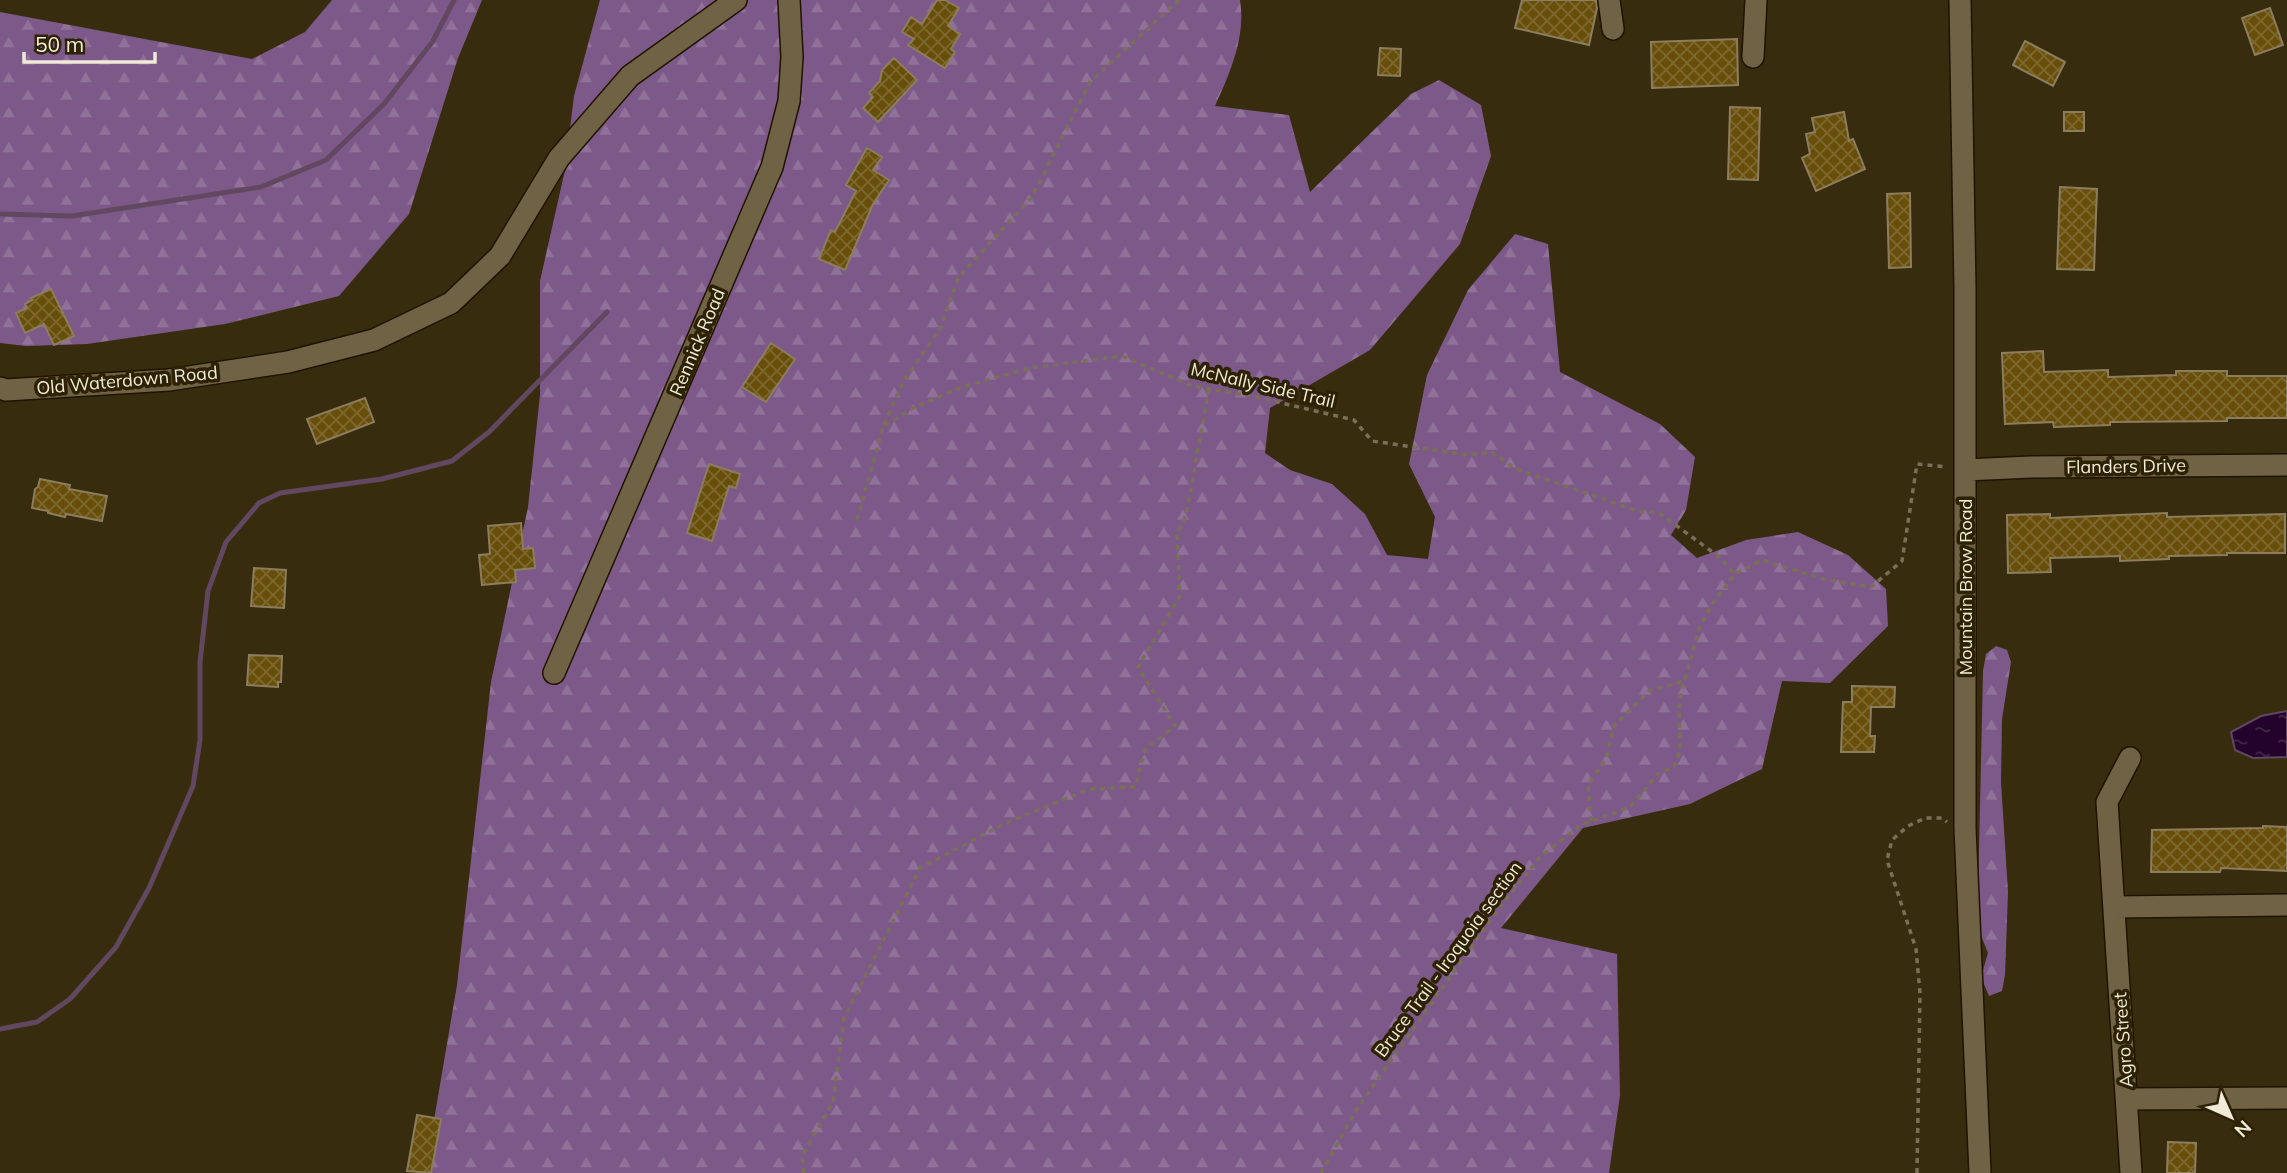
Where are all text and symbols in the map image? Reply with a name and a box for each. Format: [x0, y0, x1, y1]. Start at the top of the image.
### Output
scale bar [24, 21, 156, 65]
text: 50 m [35, 31, 84, 57]
street label: Rennick Road [664, 285, 730, 399]
street label: McNally Side Trail [1189, 357, 1337, 413]
street label: Old Waterdown Road [35, 361, 219, 399]
street label: Flanders Drive [2066, 453, 2186, 479]
street label: Mountain Brow Road [1954, 499, 1977, 675]
street label: Bruce Trail - Iroquoia section [1369, 857, 1527, 1061]
street label: Agro Street [2108, 992, 2138, 1088]
north arrow [2196, 1082, 2266, 1152]
text: N [2229, 1115, 2257, 1143]

